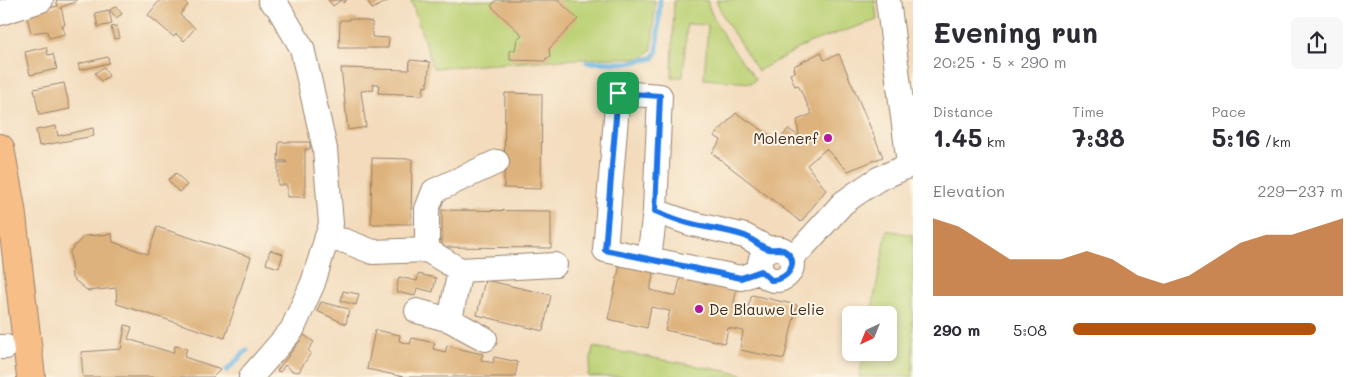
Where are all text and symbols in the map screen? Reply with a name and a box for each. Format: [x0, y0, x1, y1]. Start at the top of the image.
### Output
text: Evening run [933, 14, 1098, 50]
button: share [1291, 17, 1343, 69]
text: 20:25 · 5 × 290 m [933, 51, 1067, 72]
pin [597, 72, 639, 114]
icon: arrive [604, 79, 632, 107]
text: Distance [933, 102, 993, 121]
text: Time [1072, 102, 1104, 121]
text: Pace [1212, 102, 1246, 121]
text: 1.45 [933, 121, 982, 153]
text: 7:38 [1072, 121, 1125, 153]
text: 5:16 [1212, 121, 1260, 153]
place label: Molenerf [753, 128, 819, 148]
marker: Molenerf [822, 132, 834, 144]
text: km [982, 132, 1005, 151]
text: /km [1260, 132, 1291, 151]
text: Elevation [933, 180, 1005, 201]
text: 229–237 m [1258, 180, 1343, 201]
place label: De Blauwe Lelie [709, 299, 825, 319]
marker: De Blauwe Lelie [693, 303, 705, 315]
north arrow [842, 306, 898, 361]
map controls [842, 306, 897, 361]
text: 290 m [933, 319, 980, 340]
text: 5:08 [1013, 319, 1047, 340]

